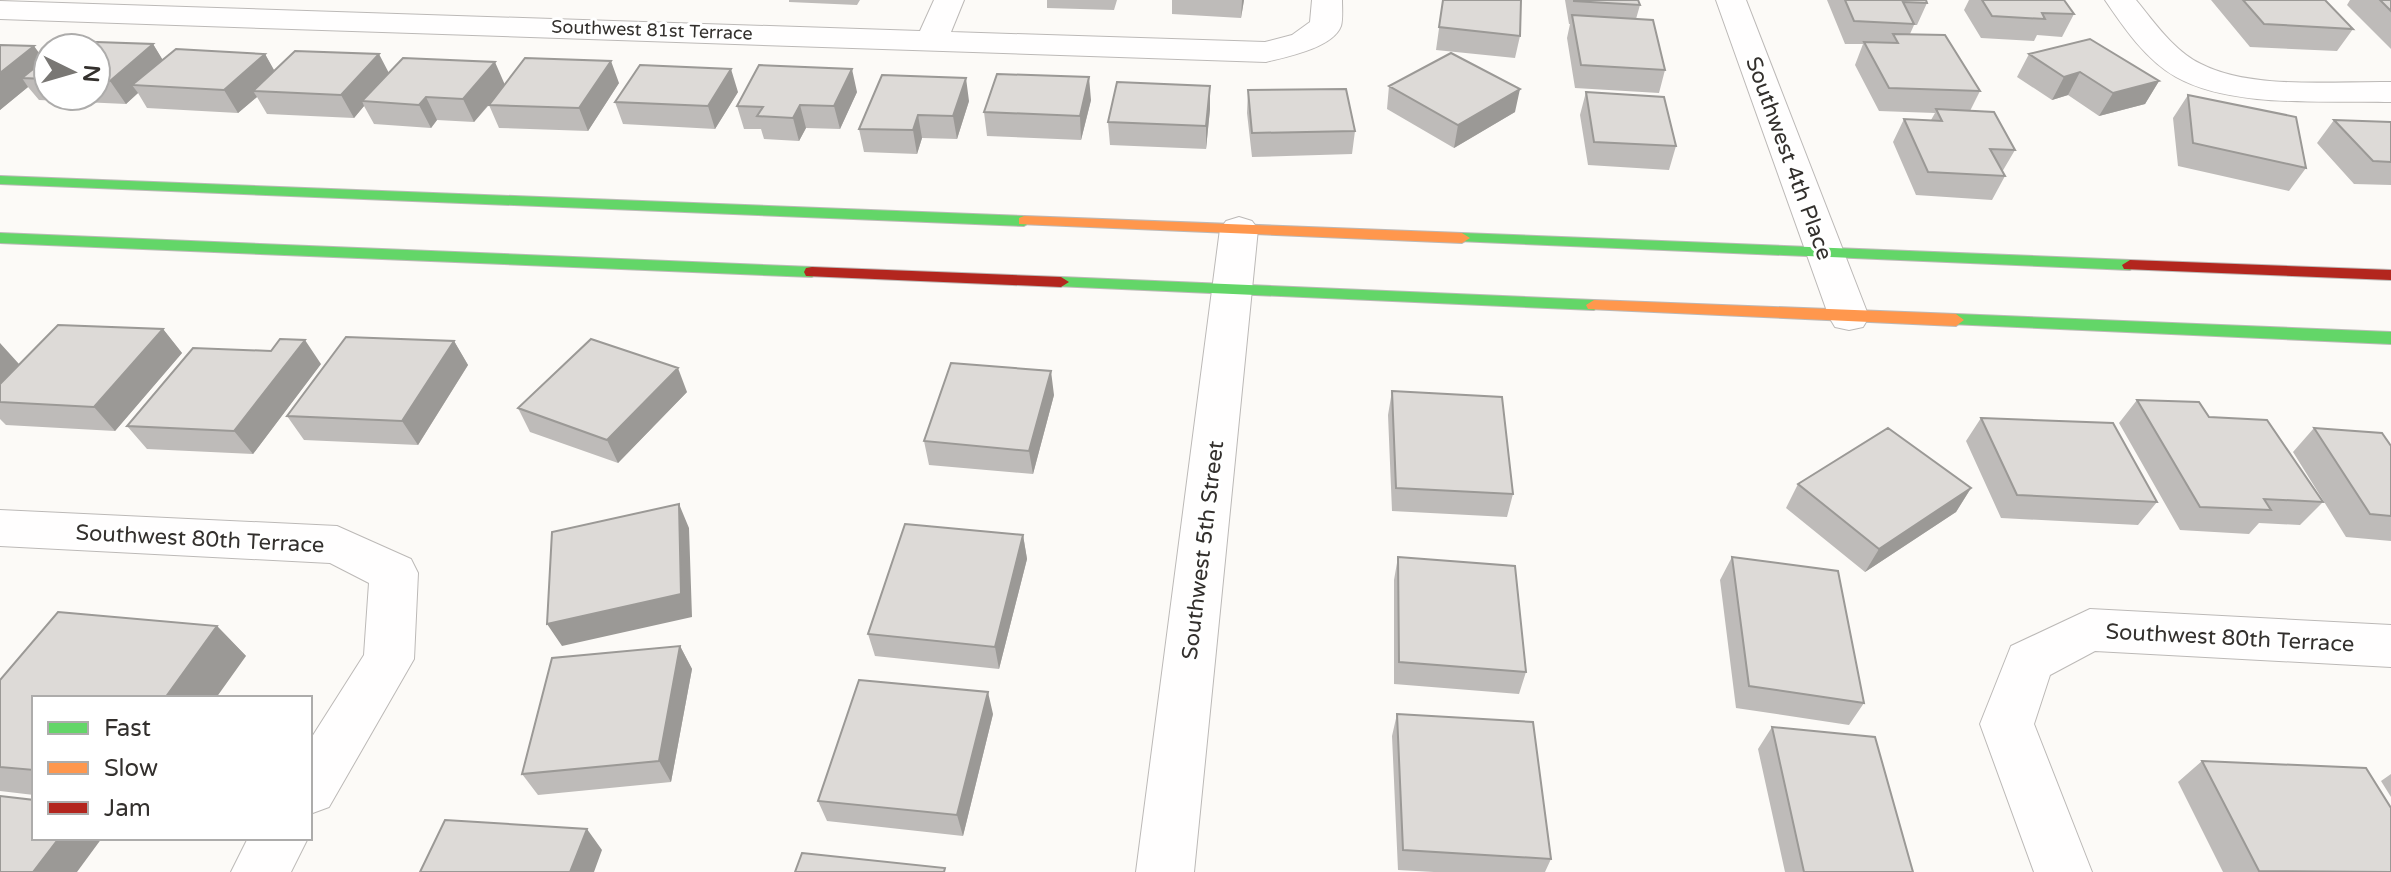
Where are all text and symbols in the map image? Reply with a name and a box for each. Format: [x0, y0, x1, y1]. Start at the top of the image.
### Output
street label: Southwest 81st Terrace [551, 15, 753, 45]
north arrow [32, 32, 112, 112]
street label: Southwest 4th Place [1740, 53, 1838, 263]
text: N [77, 64, 105, 84]
street label: Southwest 5th Street [1177, 439, 1229, 661]
street label: Southwest 80th Terrace [75, 519, 325, 559]
street label: Southwest 80th Terrace [2105, 618, 2355, 658]
legend [32, 696, 312, 840]
text: Fast [104, 714, 151, 743]
text: Slow [104, 754, 158, 783]
text: Jam [104, 794, 151, 823]

